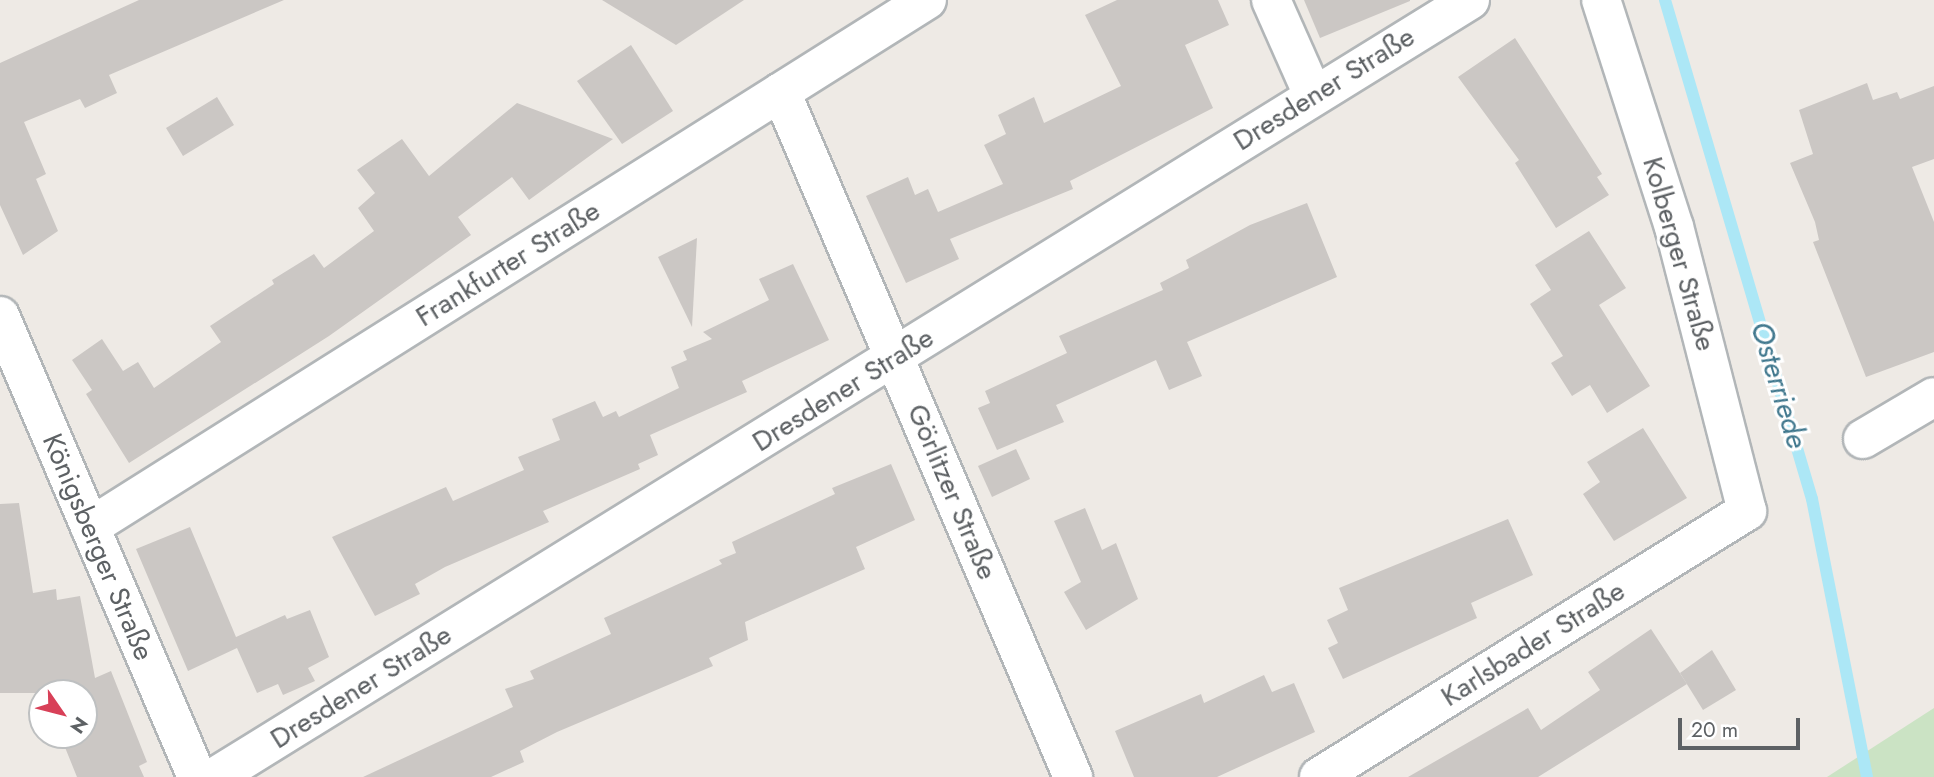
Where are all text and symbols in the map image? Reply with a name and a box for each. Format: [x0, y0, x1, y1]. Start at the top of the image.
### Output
street label: Dresdener Straße [1227, 20, 1421, 158]
street label: Kolberger Straße [1635, 153, 1723, 355]
street label: Frankfurter Straße [410, 194, 606, 334]
water label: Osterriede [1743, 317, 1815, 453]
street label: Dresdener Straße [746, 321, 940, 459]
street label: Görlitzer Straße [900, 399, 1004, 585]
street label: Königsberger Straße [35, 429, 161, 665]
street label: Karlsbader Straße [1435, 574, 1631, 714]
street label: Dresdener Straße [264, 618, 458, 756]
north arrow [28, 679, 98, 749]
scale bar [1682, 704, 1804, 748]
text: N [64, 711, 94, 739]
text: 20 m [1691, 715, 1738, 745]

